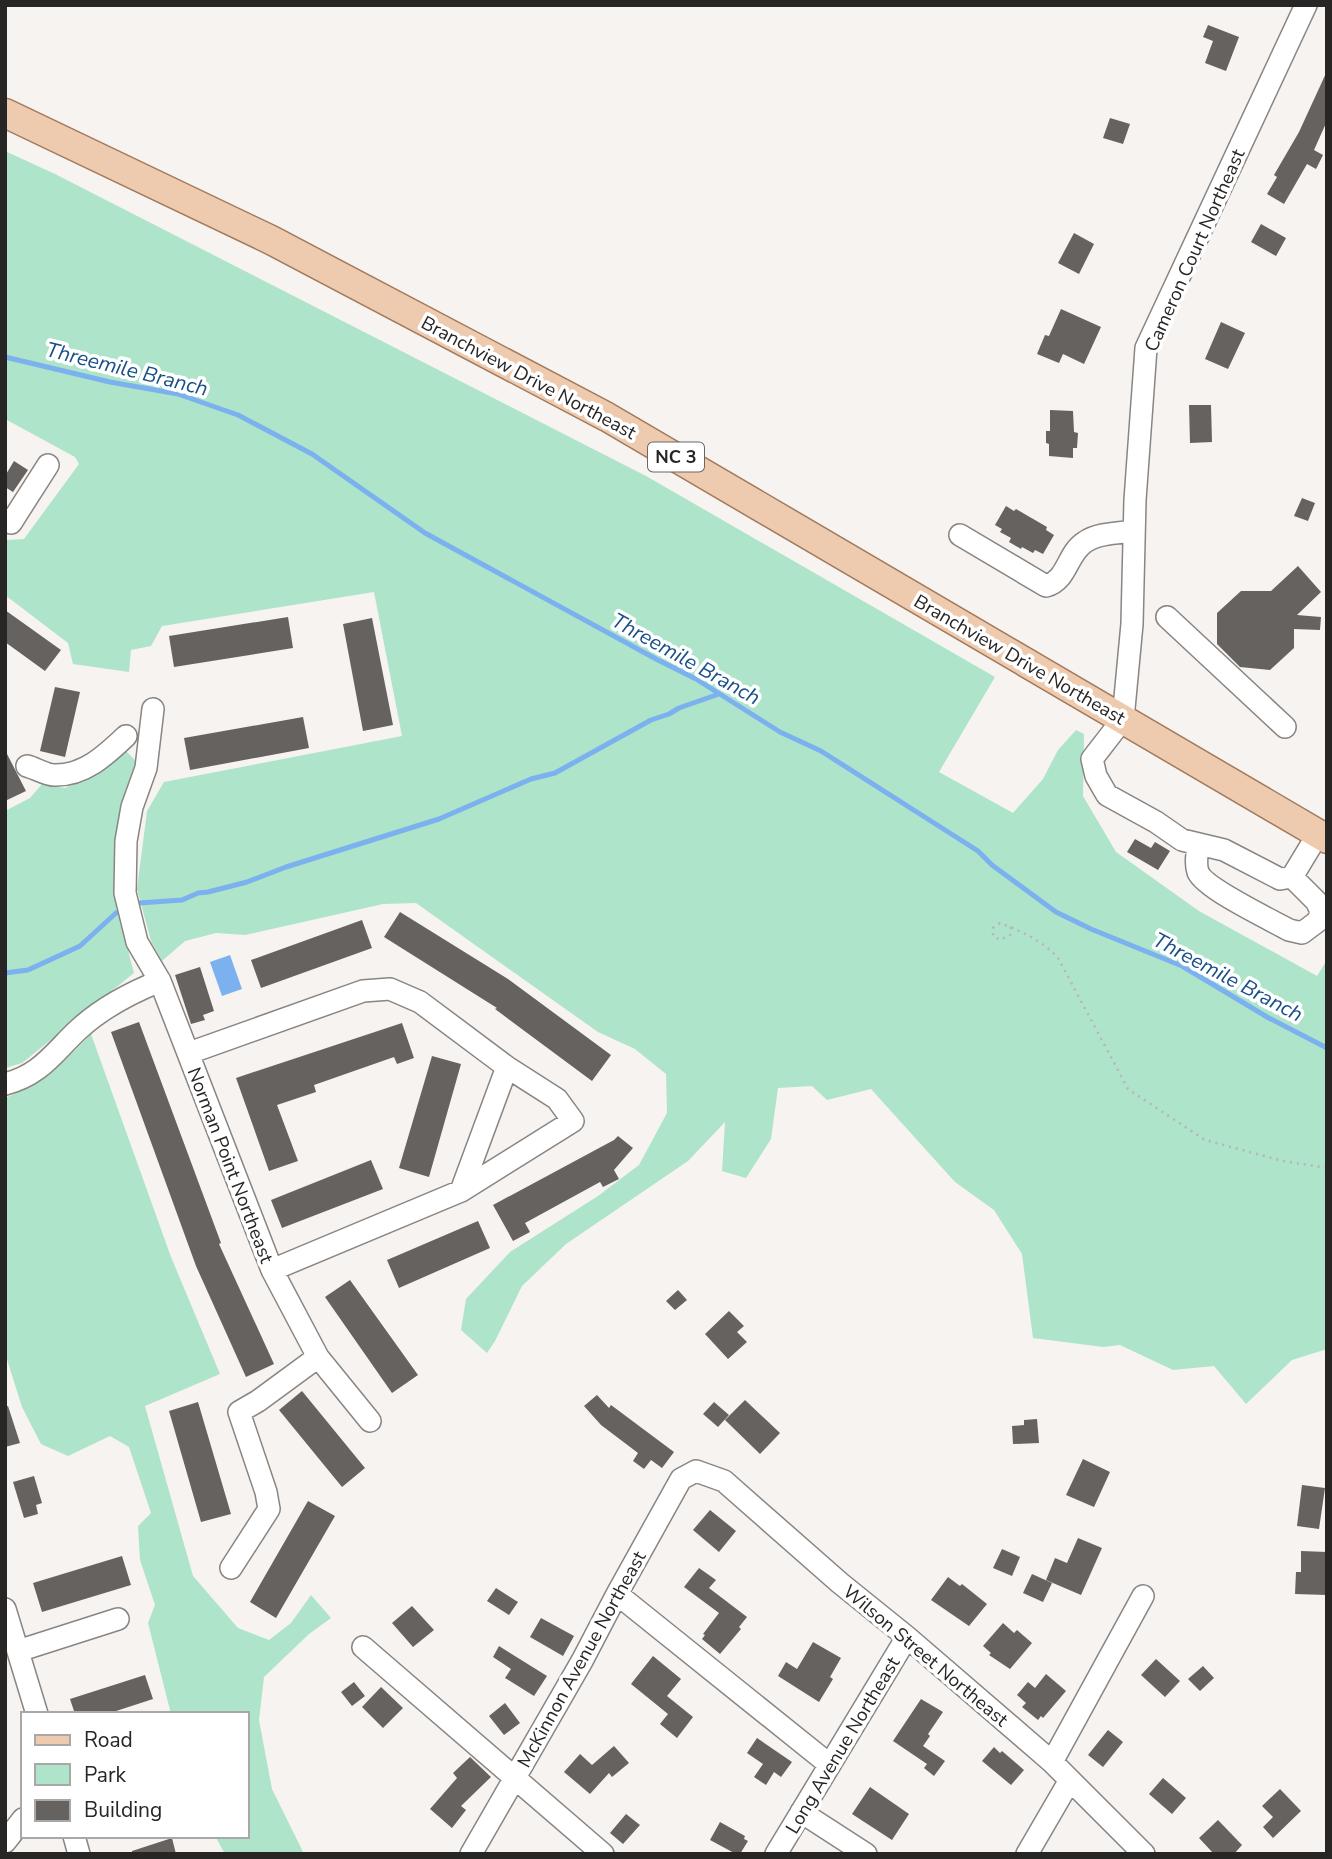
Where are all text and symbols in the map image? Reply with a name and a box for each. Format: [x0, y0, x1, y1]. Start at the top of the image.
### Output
street label: Cameron Court Northeast [1138, 145, 1252, 356]
street label: Branchview Drive Northeast [416, 310, 641, 446]
water label: Threemile Branch [43, 335, 211, 403]
road number: NC 3 [648, 443, 704, 472]
street label: Branchview Drive Northeast [909, 589, 1130, 731]
water label: Threemile Branch [607, 606, 765, 712]
water label: Threemile Branch [1148, 926, 1308, 1028]
street label: Norman Point Northeast [181, 1064, 280, 1267]
street label: McKinnon Avenue Northeast [511, 1546, 653, 1772]
street label: Wilson Street Northeast [837, 1579, 1014, 1733]
street label: Long Avenue Northeast [780, 1652, 906, 1839]
legend [21, 1712, 248, 1838]
text: Road [84, 1726, 133, 1754]
text: Park [84, 1761, 126, 1789]
text: Building [84, 1796, 162, 1824]

